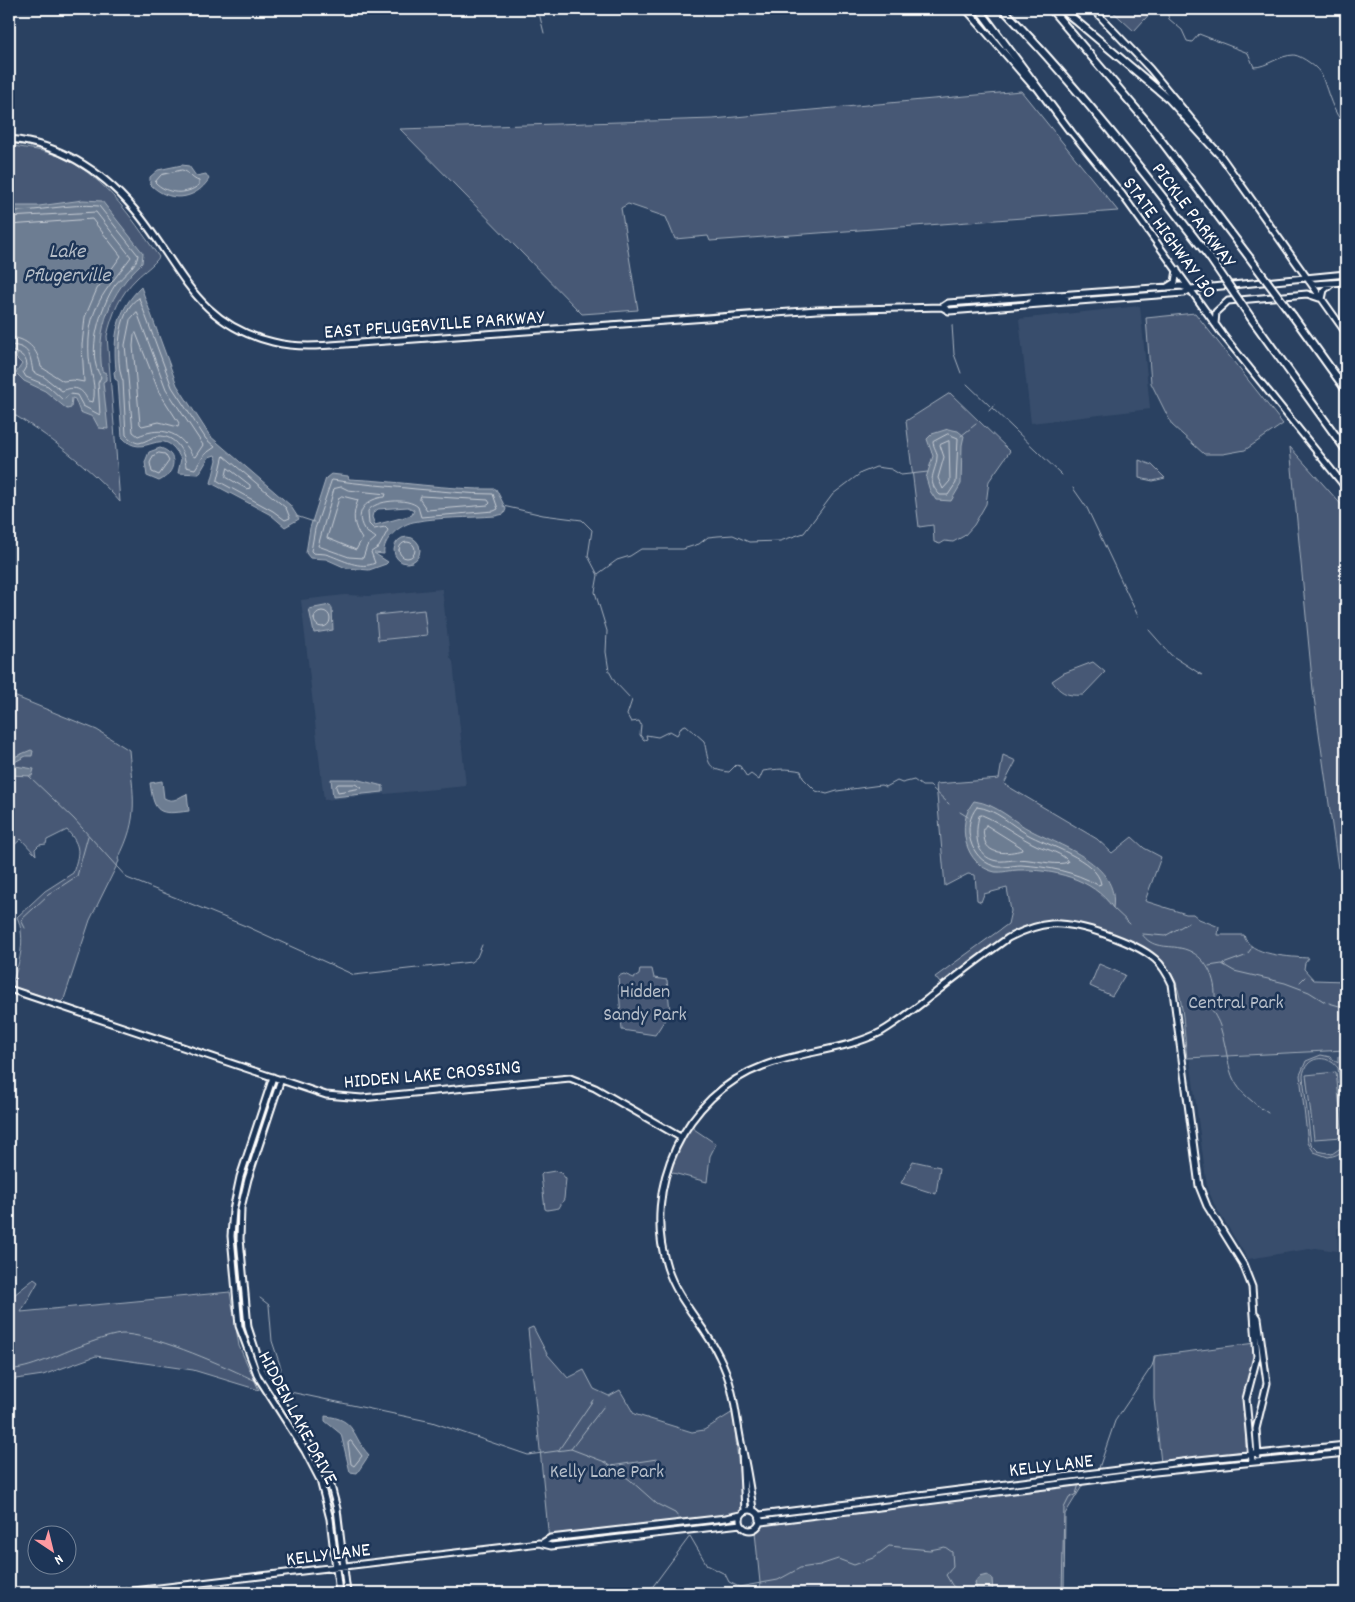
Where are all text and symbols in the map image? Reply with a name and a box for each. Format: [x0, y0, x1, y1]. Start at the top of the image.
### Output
street label: PICKLE PARKWAY [1144, 157, 1242, 275]
street label: STATE HIGHWAY 130 [1115, 172, 1222, 306]
water label: Lake Pflugerville [23, 238, 112, 292]
street label: EAST PFLUGERVILLE PARKWAY [323, 304, 546, 348]
park label: Hidden Sandy Park [603, 979, 687, 1030]
park label: Central Park [1188, 990, 1284, 1018]
street label: HIDDEN LAKE CROSSING [343, 1054, 522, 1098]
street label: HIDDEN LAKE DRIVE [249, 1347, 343, 1490]
street label: KELLY LANE [1008, 1448, 1095, 1486]
park label: Kelly Lane Park [550, 1459, 664, 1487]
north arrow [28, 1524, 78, 1574]
street label: KELLY LANE [285, 1537, 372, 1575]
text: N [50, 1549, 67, 1569]

